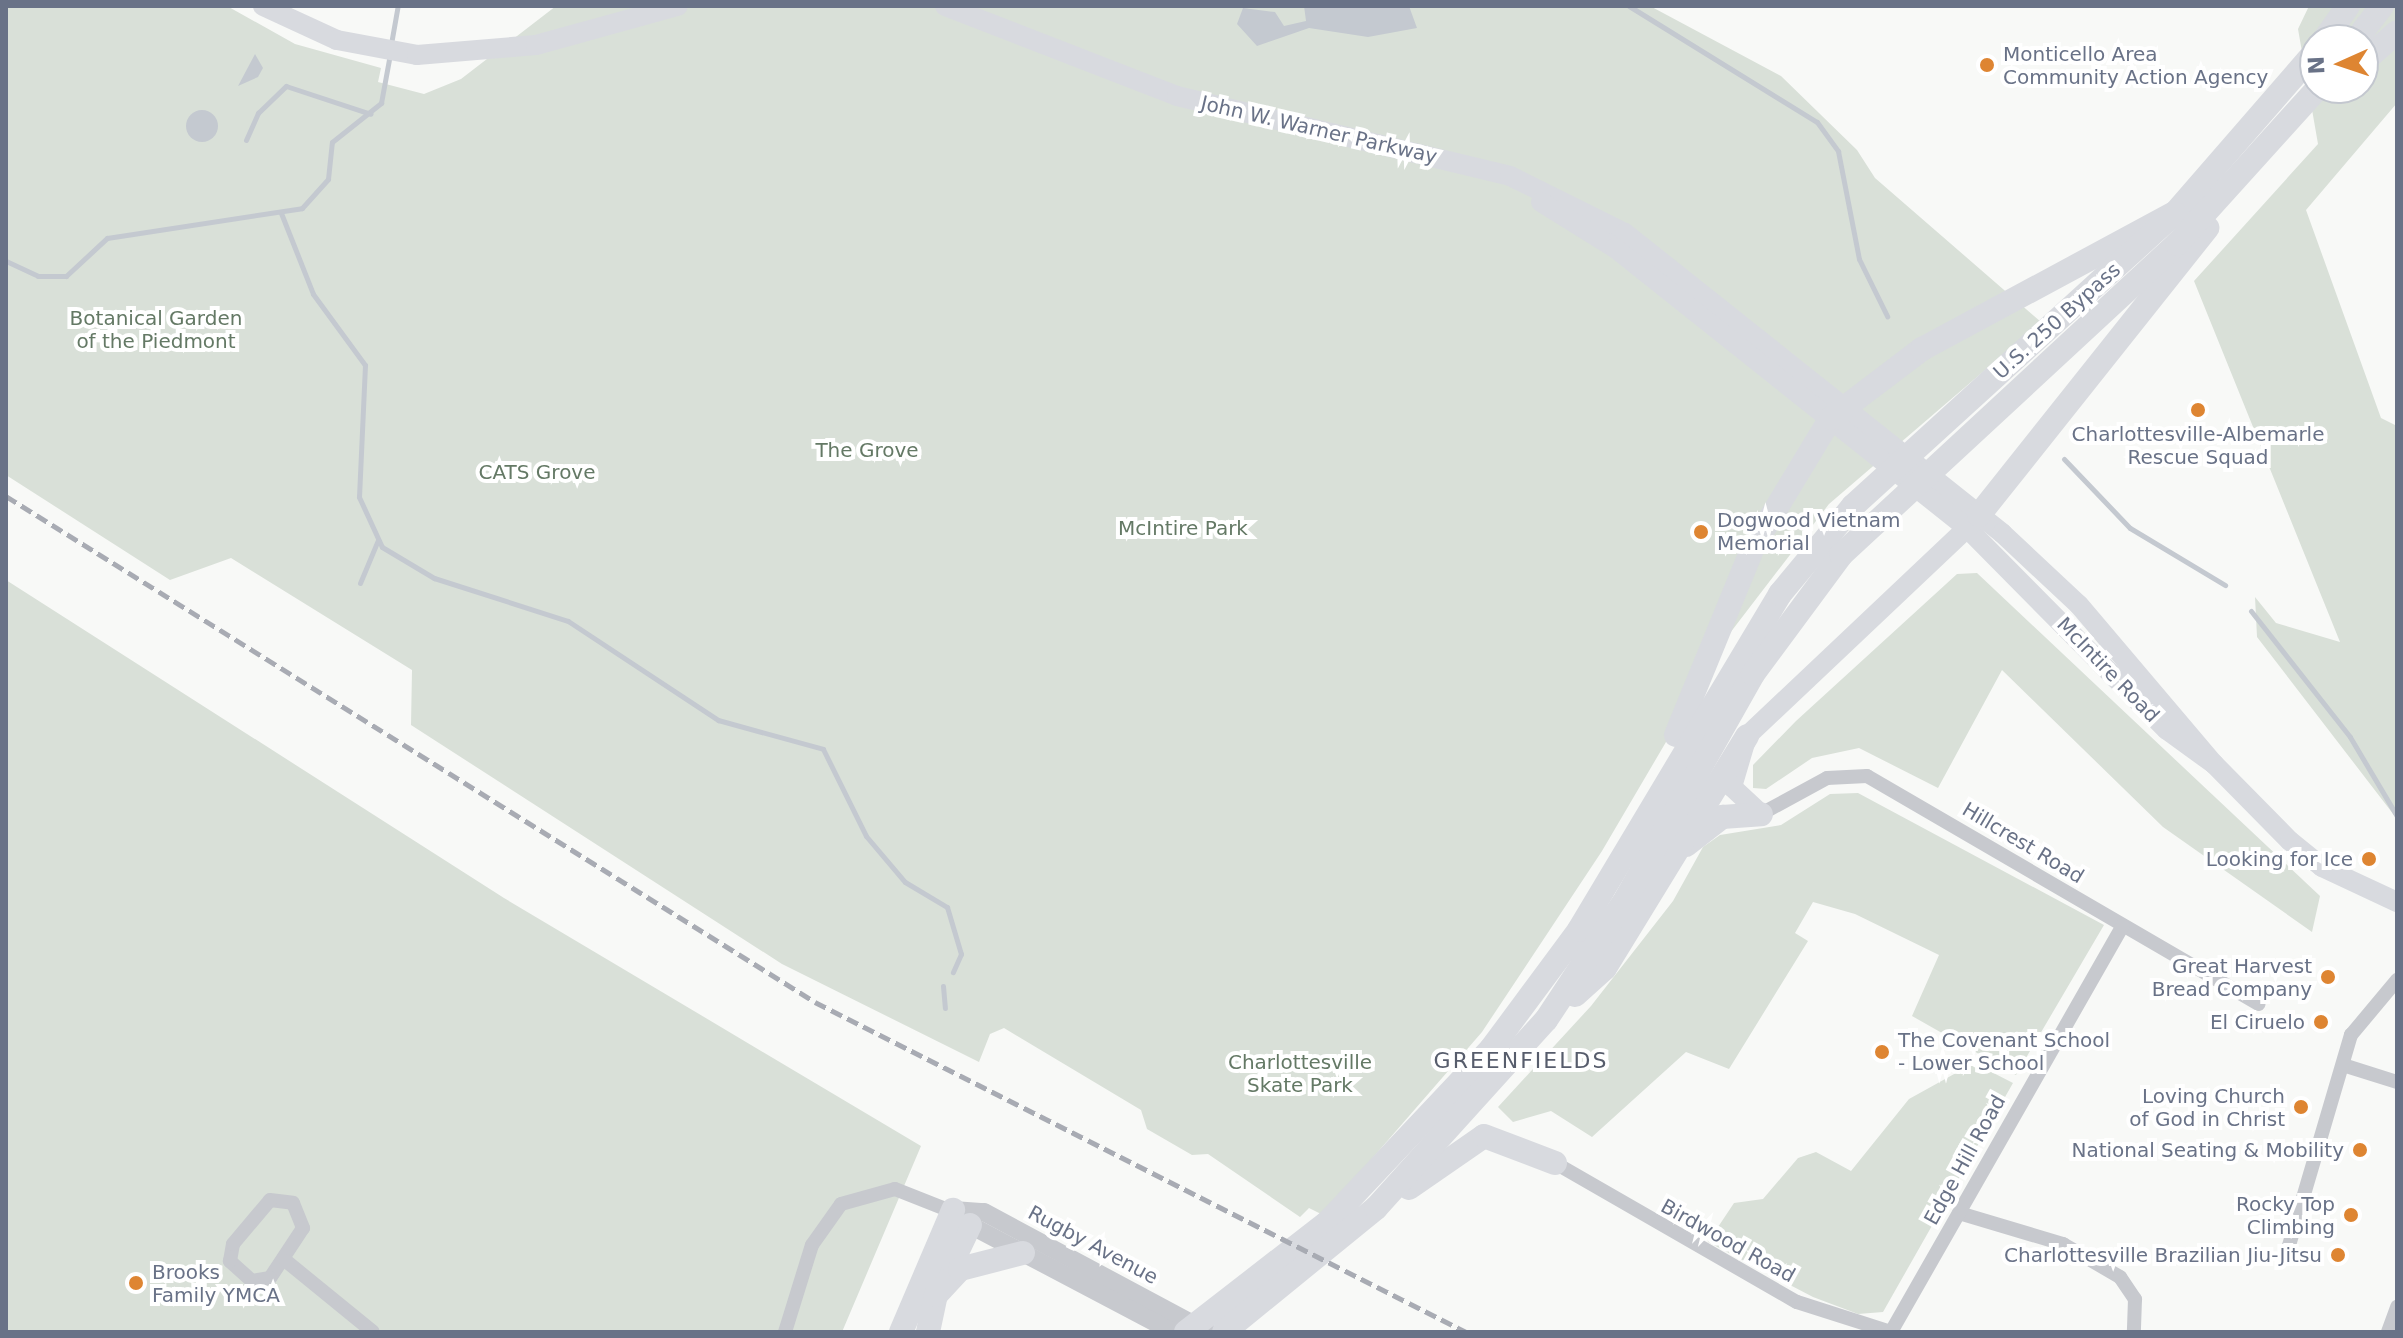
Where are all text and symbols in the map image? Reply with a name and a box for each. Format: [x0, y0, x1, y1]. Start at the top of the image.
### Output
north arrow [2299, 24, 2379, 104]
place label: Monticello Area Community Action Agency [2003, 42, 2268, 89]
text: N [2304, 55, 2329, 75]
marker: Monticello Area Community Action Agency [1978, 56, 1996, 74]
street label: John W. Warner Parkway [1198, 91, 1440, 169]
street label: U.S. 250 Bypass [1989, 258, 2125, 384]
park label: Botanical Garden of the Piedmont [70, 307, 242, 354]
marker: Charlottesville-Albemarle Rescue Squad [2189, 401, 2207, 419]
place label: Charlottesville-Albemarle Rescue Squad [2072, 422, 2324, 469]
park label: The Grove [815, 438, 919, 462]
park label: CATS Grove [478, 460, 596, 484]
place label: Dogwood Vietnam Memorial [1717, 508, 1901, 555]
park label: McIntire Park [1118, 516, 1248, 540]
marker: Dogwood Vietnam Memorial [1692, 523, 1710, 541]
street label: McIntire Road [2052, 612, 2164, 728]
street label: Hillcrest Road [1958, 797, 2088, 889]
place label: Looking for Ice [2206, 847, 2353, 871]
marker: Looking for Ice [2360, 850, 2378, 868]
place label: Great Harvest Bread Company [2152, 954, 2312, 1001]
marker: Great Harvest Bread Company [2319, 968, 2337, 986]
place label: El Ciruelo [2210, 1010, 2305, 1034]
marker: El Ciruelo [2312, 1013, 2330, 1031]
place label: The Covenant School - Lower School [1898, 1028, 2110, 1075]
marker: The Covenant School - Lower School [1873, 1043, 1891, 1061]
district label: GREENFIELDS [1434, 1048, 1608, 1074]
park label: Charlottesville Skate Park [1228, 1050, 1372, 1097]
place label: Loving Church of God in Christ [2129, 1084, 2285, 1131]
street label: Edge Hill Road [1919, 1091, 2011, 1229]
marker: Loving Church of God in Christ [2292, 1098, 2310, 1116]
place label: National Seating & Mobility [2071, 1138, 2344, 1162]
marker: National Seating & Mobility [2351, 1141, 2369, 1159]
place label: Rocky Top Climbing [2236, 1192, 2335, 1239]
street label: Birdwood Road [1657, 1194, 1799, 1288]
street label: Rugby Avenue [1024, 1201, 1162, 1289]
marker: Rocky Top Climbing [2342, 1206, 2360, 1224]
place label: Charlottesville Brazilian Jiu-Jitsu [2004, 1243, 2322, 1267]
marker: Charlottesville Brazilian Jiu-Jitsu [2329, 1246, 2347, 1264]
place label: Brooks Family YMCA [152, 1260, 280, 1307]
marker: Brooks Family YMCA [127, 1274, 145, 1292]

